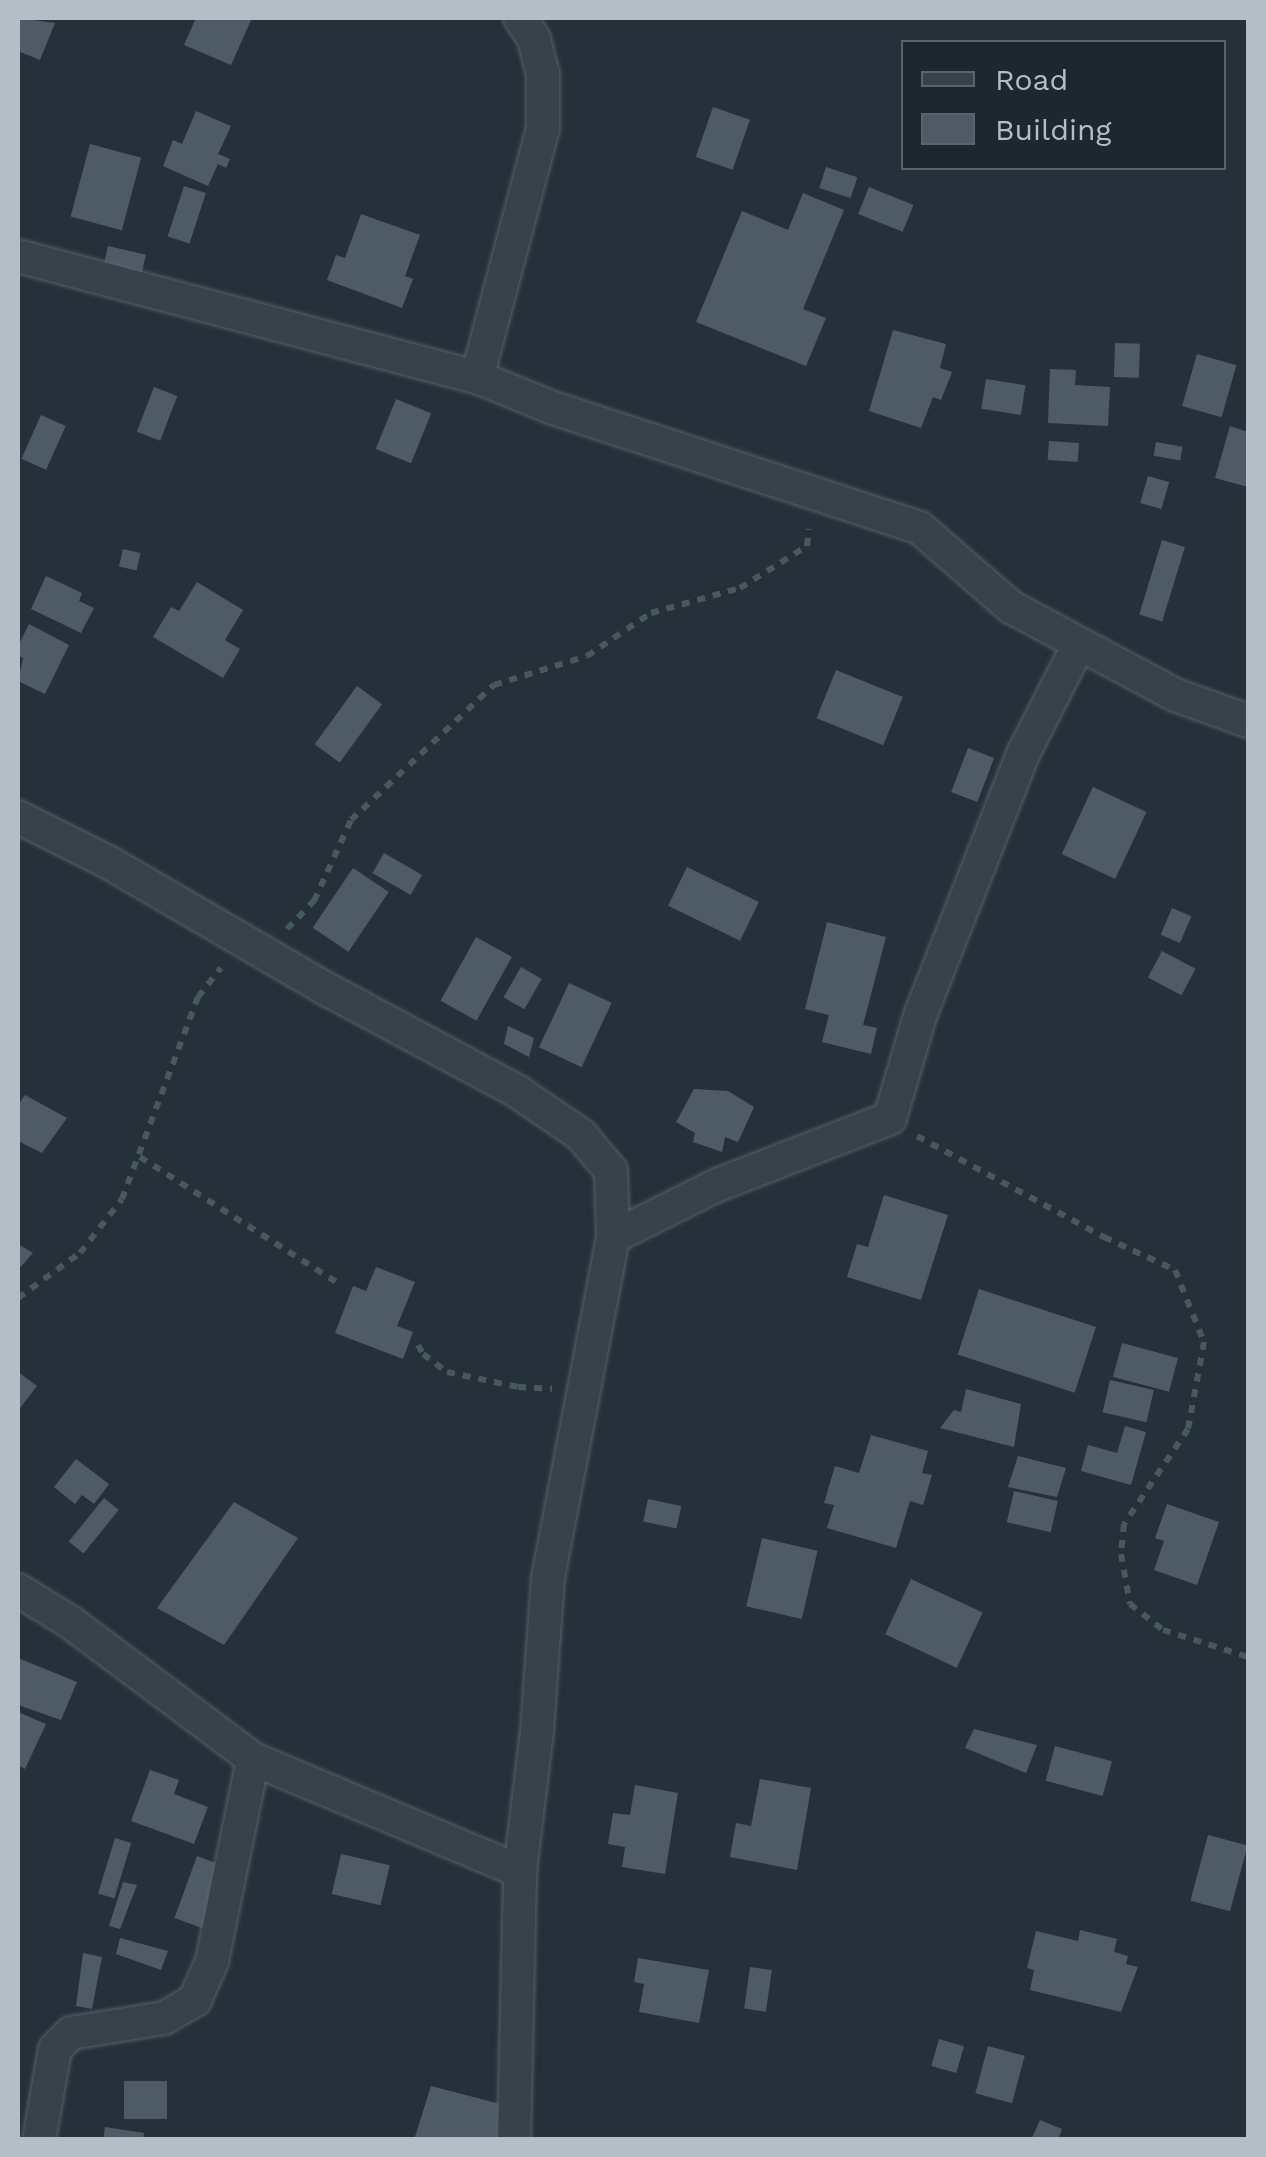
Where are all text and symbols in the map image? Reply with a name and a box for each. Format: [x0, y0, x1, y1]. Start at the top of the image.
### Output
legend [901, 40, 1226, 170]
text: Road [995, 62, 1068, 97]
text: Building [995, 112, 1112, 147]

